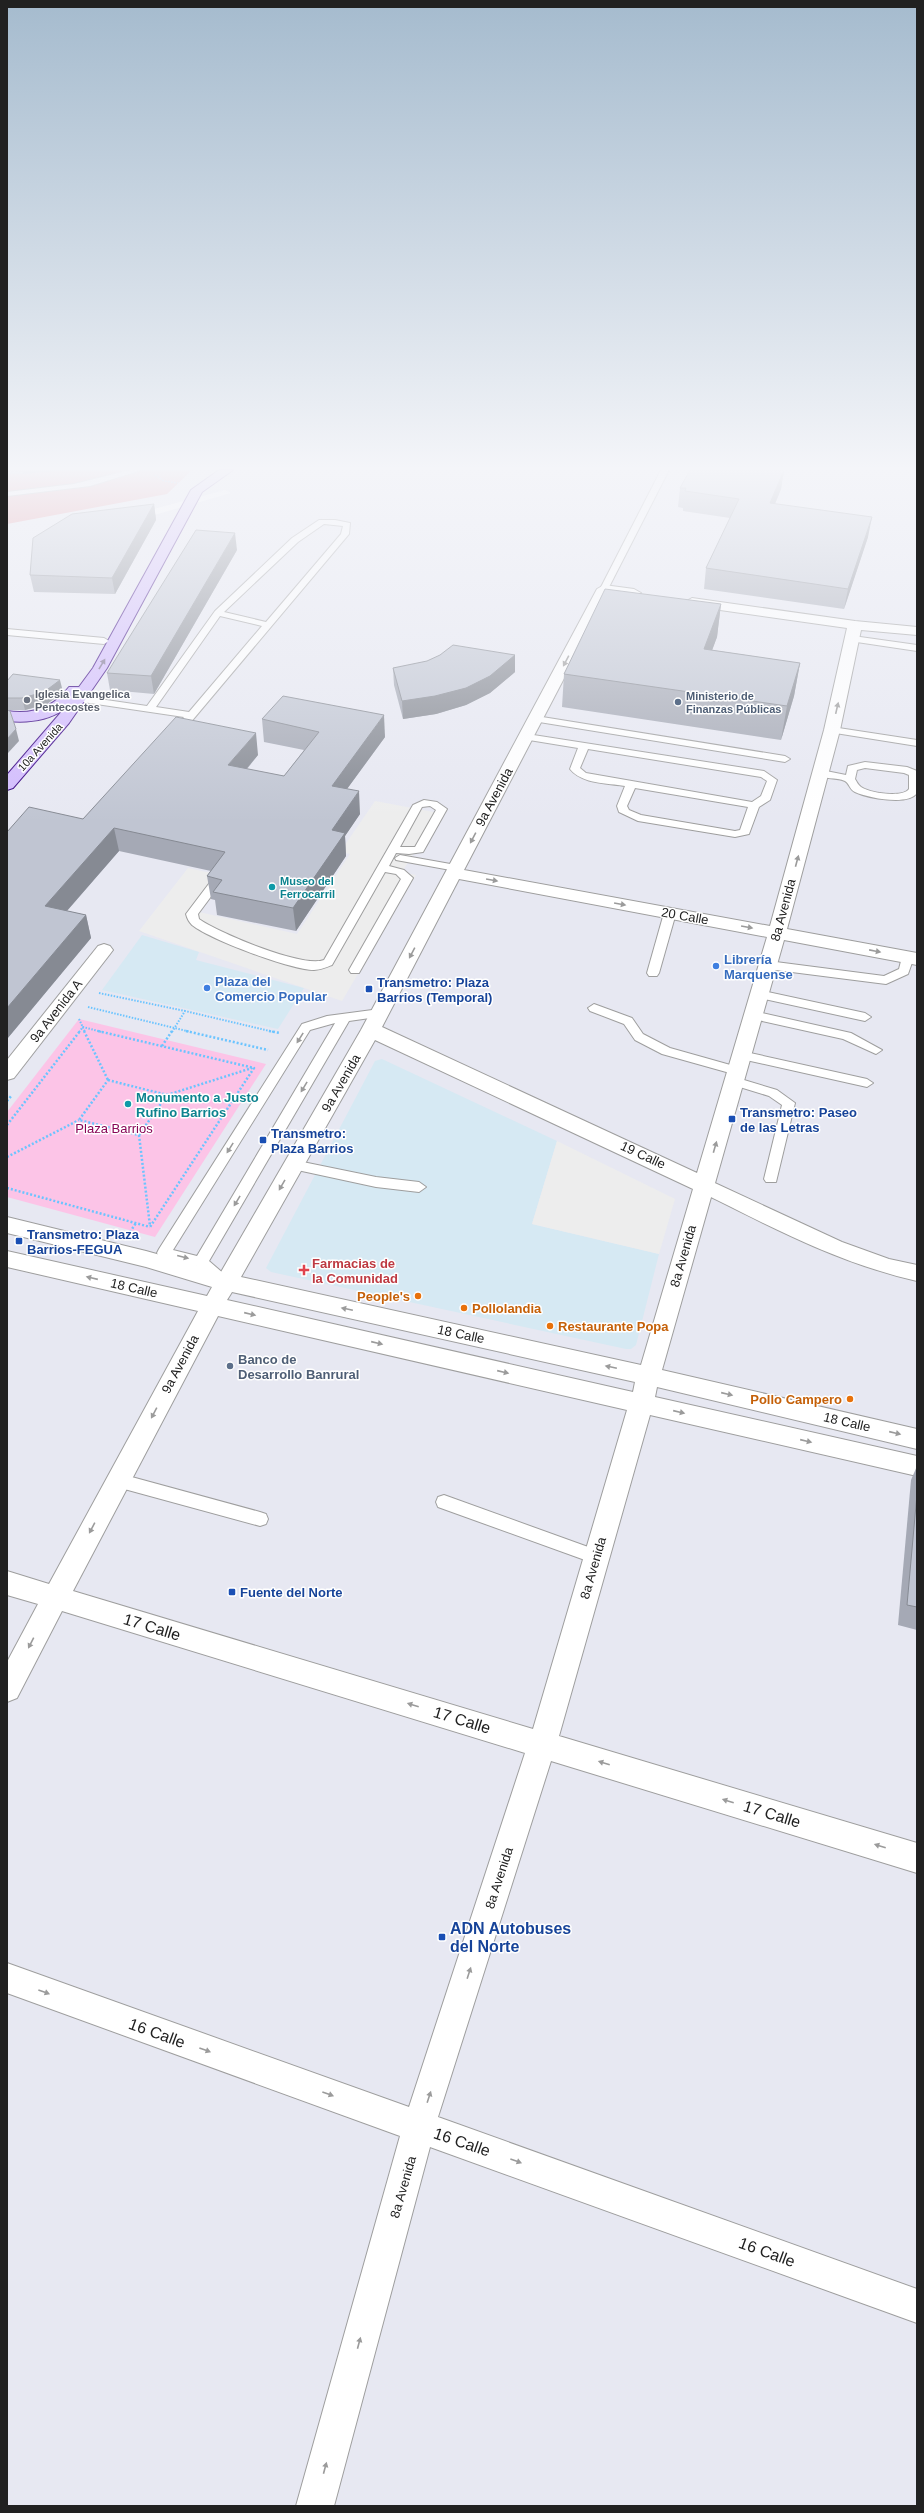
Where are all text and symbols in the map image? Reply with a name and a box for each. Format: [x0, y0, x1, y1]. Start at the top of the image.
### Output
one-way arrow [563, 655, 569, 667]
one-way arrow [98, 659, 106, 669]
place label: Iglesia Evangelica Pentecostes [35, 688, 131, 713]
place label: Ministerio de Finanzas Públicas [686, 690, 781, 715]
marker: Iglesia Evangelica Pentecostes [22, 695, 32, 705]
marker: Ministerio de Finanzas Públicas [673, 697, 683, 707]
one-way arrow [835, 702, 841, 714]
street label: 10a Avenida [15, 720, 65, 773]
street label: 9a Avenida [472, 765, 516, 829]
one-way arrow [469, 832, 476, 844]
one-way arrow [794, 854, 800, 866]
place label: Museo del Ferrocarril [280, 875, 335, 900]
street label: 8a Avenida [767, 876, 799, 943]
one-way arrow [486, 878, 498, 884]
marker: Museo del Ferrocarril [267, 882, 277, 892]
one-way arrow [614, 901, 626, 907]
street label: 20 Calle [660, 904, 710, 928]
one-way arrow [741, 925, 754, 931]
one-way arrow [409, 947, 415, 958]
one-way arrow [869, 949, 881, 955]
place label: Librería Marquense [724, 952, 793, 982]
marker: Librería Marquense [711, 961, 721, 971]
place label: Plaza del Comercio Popular [215, 974, 327, 1004]
place label: Transmetro: Plaza Barrios (Temporal) [377, 975, 492, 1005]
street label: 9a Avenida A [27, 976, 85, 1045]
marker: Plaza del Comercio Popular [202, 983, 212, 993]
marker: Transmetro: Plaza Barrios (Temporal) [364, 984, 374, 994]
one-way arrow [296, 1032, 303, 1044]
street label: 9a Avenida [318, 1051, 364, 1115]
one-way arrow [301, 1081, 308, 1093]
place label: Monumento a Justo Rufino Barrios [136, 1090, 259, 1120]
marker: Monumento a Justo Rufino Barrios [123, 1099, 133, 1109]
place label: Transmetro: Paseo de las Letras [740, 1105, 857, 1135]
marker: Transmetro: Paseo de las Letras [727, 1114, 737, 1124]
park label: Plaza Barrios [75, 1121, 153, 1136]
place label: Transmetro: Plaza Barrios [271, 1126, 353, 1156]
marker: Transmetro: Plaza Barrios [258, 1135, 268, 1145]
street label: 19 Calle [618, 1138, 668, 1172]
one-way arrow [712, 1141, 718, 1153]
one-way arrow [226, 1143, 234, 1153]
one-way arrow [278, 1179, 285, 1191]
one-way arrow [233, 1195, 240, 1207]
street label: 8a Avenida [667, 1222, 699, 1289]
place label: Transmetro: Plaza Barrios-FEGUA [27, 1227, 140, 1257]
marker: Transmetro: Plaza Barrios-FEGUA [14, 1236, 24, 1246]
one-way arrow [176, 1255, 189, 1261]
place label: Farmacias de la Comunidad [312, 1256, 398, 1286]
marker: Farmacias de la Comunidad [299, 1265, 309, 1275]
one-way arrow [86, 1275, 98, 1281]
street label: 18 Calle [109, 1275, 159, 1301]
place label: People's [357, 1289, 410, 1304]
marker: People's [413, 1291, 423, 1301]
place label: Pollolandia [472, 1301, 542, 1316]
marker: Pollolandia [459, 1303, 469, 1313]
one-way arrow [341, 1305, 353, 1311]
one-way arrow [244, 1312, 256, 1318]
place label: Restaurante Popa [558, 1319, 669, 1334]
marker: Restaurante Popa [545, 1321, 555, 1331]
street label: 18 Calle [436, 1322, 486, 1346]
street label: 9a Avenida [158, 1332, 202, 1396]
one-way arrow [371, 1341, 383, 1347]
place label: Banco de Desarrollo Banrural [238, 1352, 359, 1382]
marker: Banco de Desarrollo Banrural [225, 1361, 235, 1371]
one-way arrow [604, 1364, 617, 1370]
one-way arrow [497, 1370, 510, 1376]
one-way arrow [722, 1391, 734, 1397]
place label: Pollo Campero [750, 1392, 842, 1407]
marker: Pollo Campero [845, 1394, 855, 1404]
one-way arrow [150, 1408, 157, 1419]
street label: 18 Calle [822, 1409, 872, 1435]
one-way arrow [673, 1410, 685, 1416]
one-way arrow [889, 1431, 901, 1437]
one-way arrow [800, 1438, 812, 1444]
one-way arrow [89, 1522, 95, 1534]
street label: 8a Avenida [577, 1534, 609, 1601]
place label: Fuente del Norte [240, 1585, 343, 1600]
marker: Fuente del Norte [227, 1587, 237, 1597]
street label: 17 Calle [121, 1610, 183, 1644]
one-way arrow [28, 1637, 34, 1649]
one-way arrow [406, 1702, 418, 1708]
street label: 17 Calle [431, 1703, 493, 1737]
one-way arrow [598, 1760, 610, 1766]
street label: 17 Calle [741, 1797, 803, 1831]
one-way arrow [722, 1798, 734, 1804]
one-way arrow [873, 1843, 885, 1849]
street label: 8a Avenida [482, 1844, 516, 1911]
place label: ADN Autobuses del Norte [450, 1920, 571, 1955]
marker: ADN Autobuses del Norte [437, 1932, 447, 1942]
one-way arrow [466, 1967, 472, 1979]
one-way arrow [38, 1989, 50, 1995]
street label: 16 Calle [127, 2015, 188, 2051]
one-way arrow [200, 2047, 212, 2053]
one-way arrow [426, 2090, 432, 2102]
one-way arrow [322, 2092, 334, 2098]
street label: 16 Calle [431, 2124, 493, 2160]
street label: 8a Avenida [387, 2153, 419, 2220]
one-way arrow [511, 2159, 523, 2165]
street label: 16 Calle [737, 2234, 798, 2270]
one-way arrow [357, 2337, 363, 2349]
one-way arrow [322, 2462, 328, 2474]

